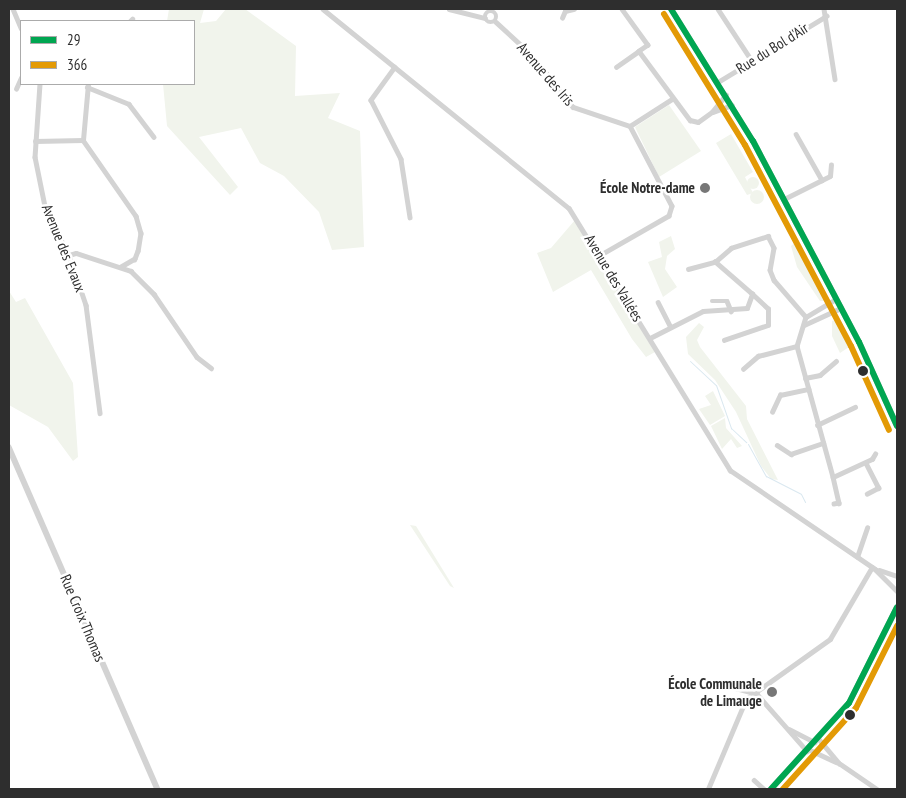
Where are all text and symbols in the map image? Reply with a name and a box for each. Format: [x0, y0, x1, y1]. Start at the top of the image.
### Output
street label: Rue du Bol d'Air [733, 19, 811, 77]
legend [20, 20, 195, 85]
text: 29 [67, 30, 81, 49]
street label: Avenue des Iris [514, 39, 578, 109]
text: 366 [67, 55, 87, 74]
place label: École Notre-dame [600, 179, 695, 197]
marker: École Notre-dame [699, 182, 711, 194]
street label: Avenue des Evaux [38, 202, 90, 294]
street label: Avenue des Vallées [581, 231, 647, 325]
unlabelled marker [858, 366, 868, 376]
street label: Rue Croix Thomas [56, 571, 110, 665]
place label: École Communale de Limauge [668, 674, 762, 709]
marker: École Communale de Limauge [766, 686, 778, 698]
unlabelled marker [845, 710, 855, 720]

